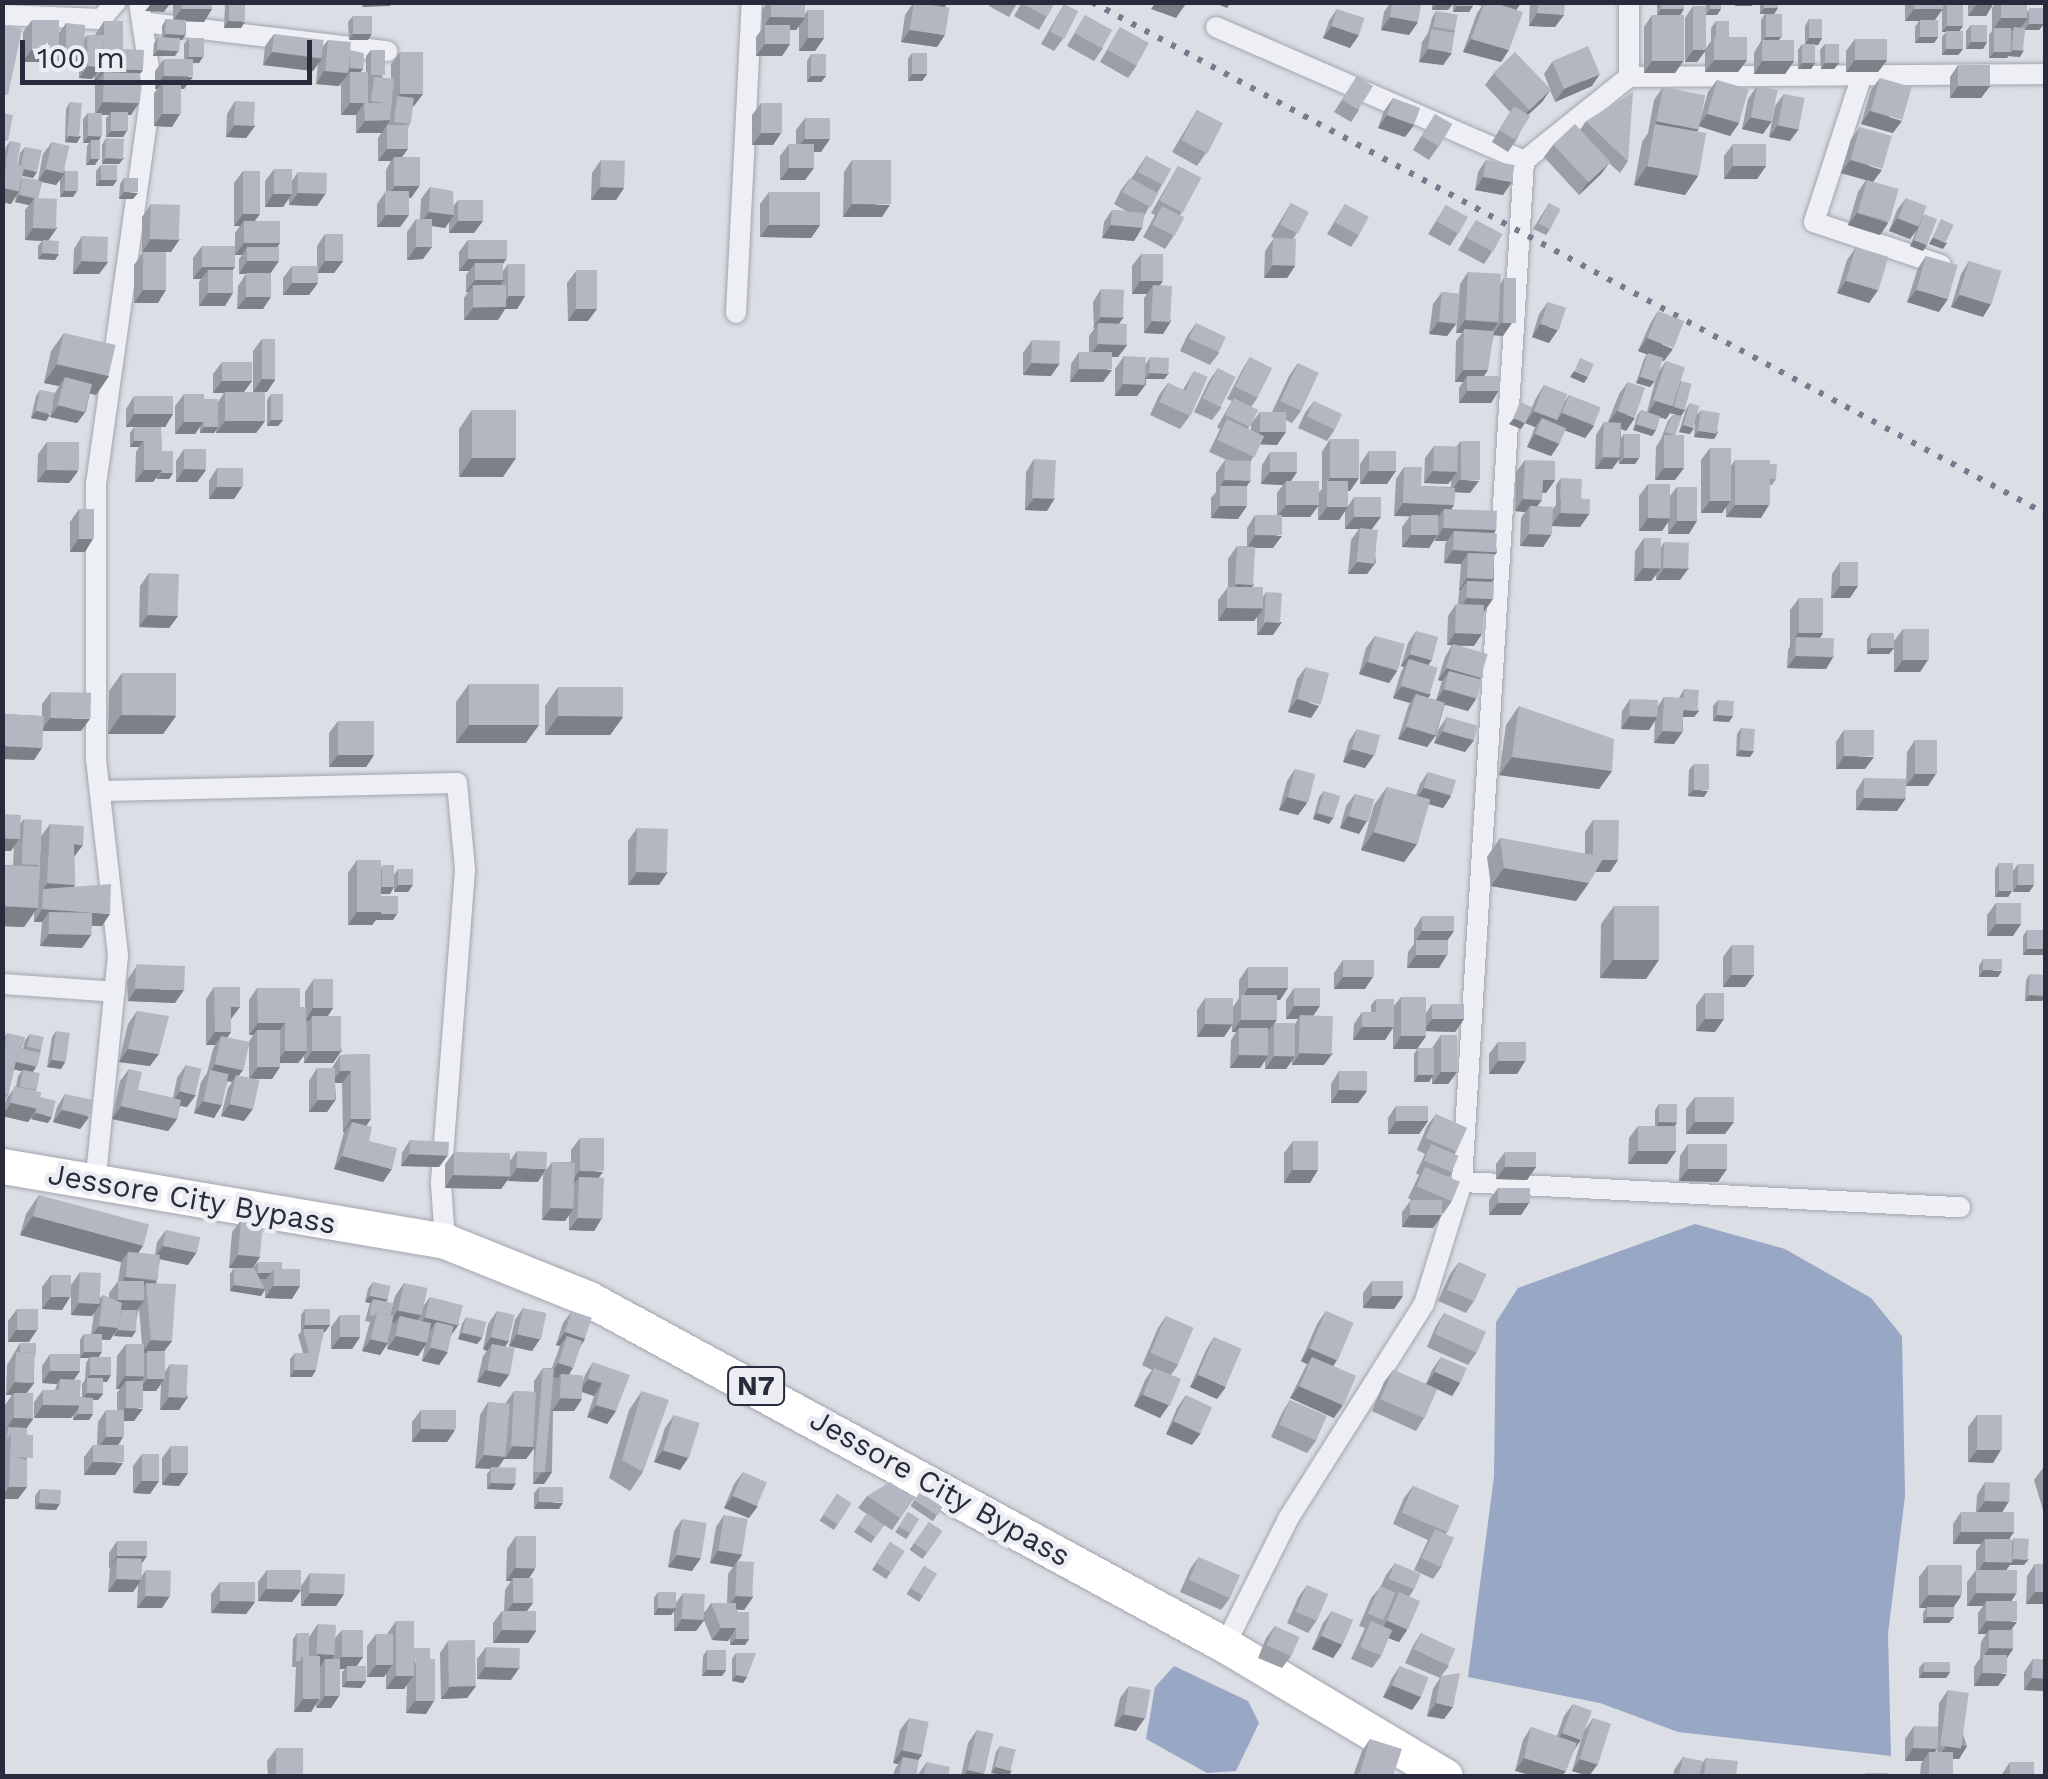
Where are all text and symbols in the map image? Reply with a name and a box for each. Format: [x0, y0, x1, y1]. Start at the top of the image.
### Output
scale bar [25, 20, 318, 82]
text: 100 m [37, 40, 125, 75]
street label: Jessore City Bypass [45, 1156, 339, 1242]
road number: N7 [726, 1363, 786, 1409]
street label: Jessore City Bypass [803, 1401, 1077, 1575]

